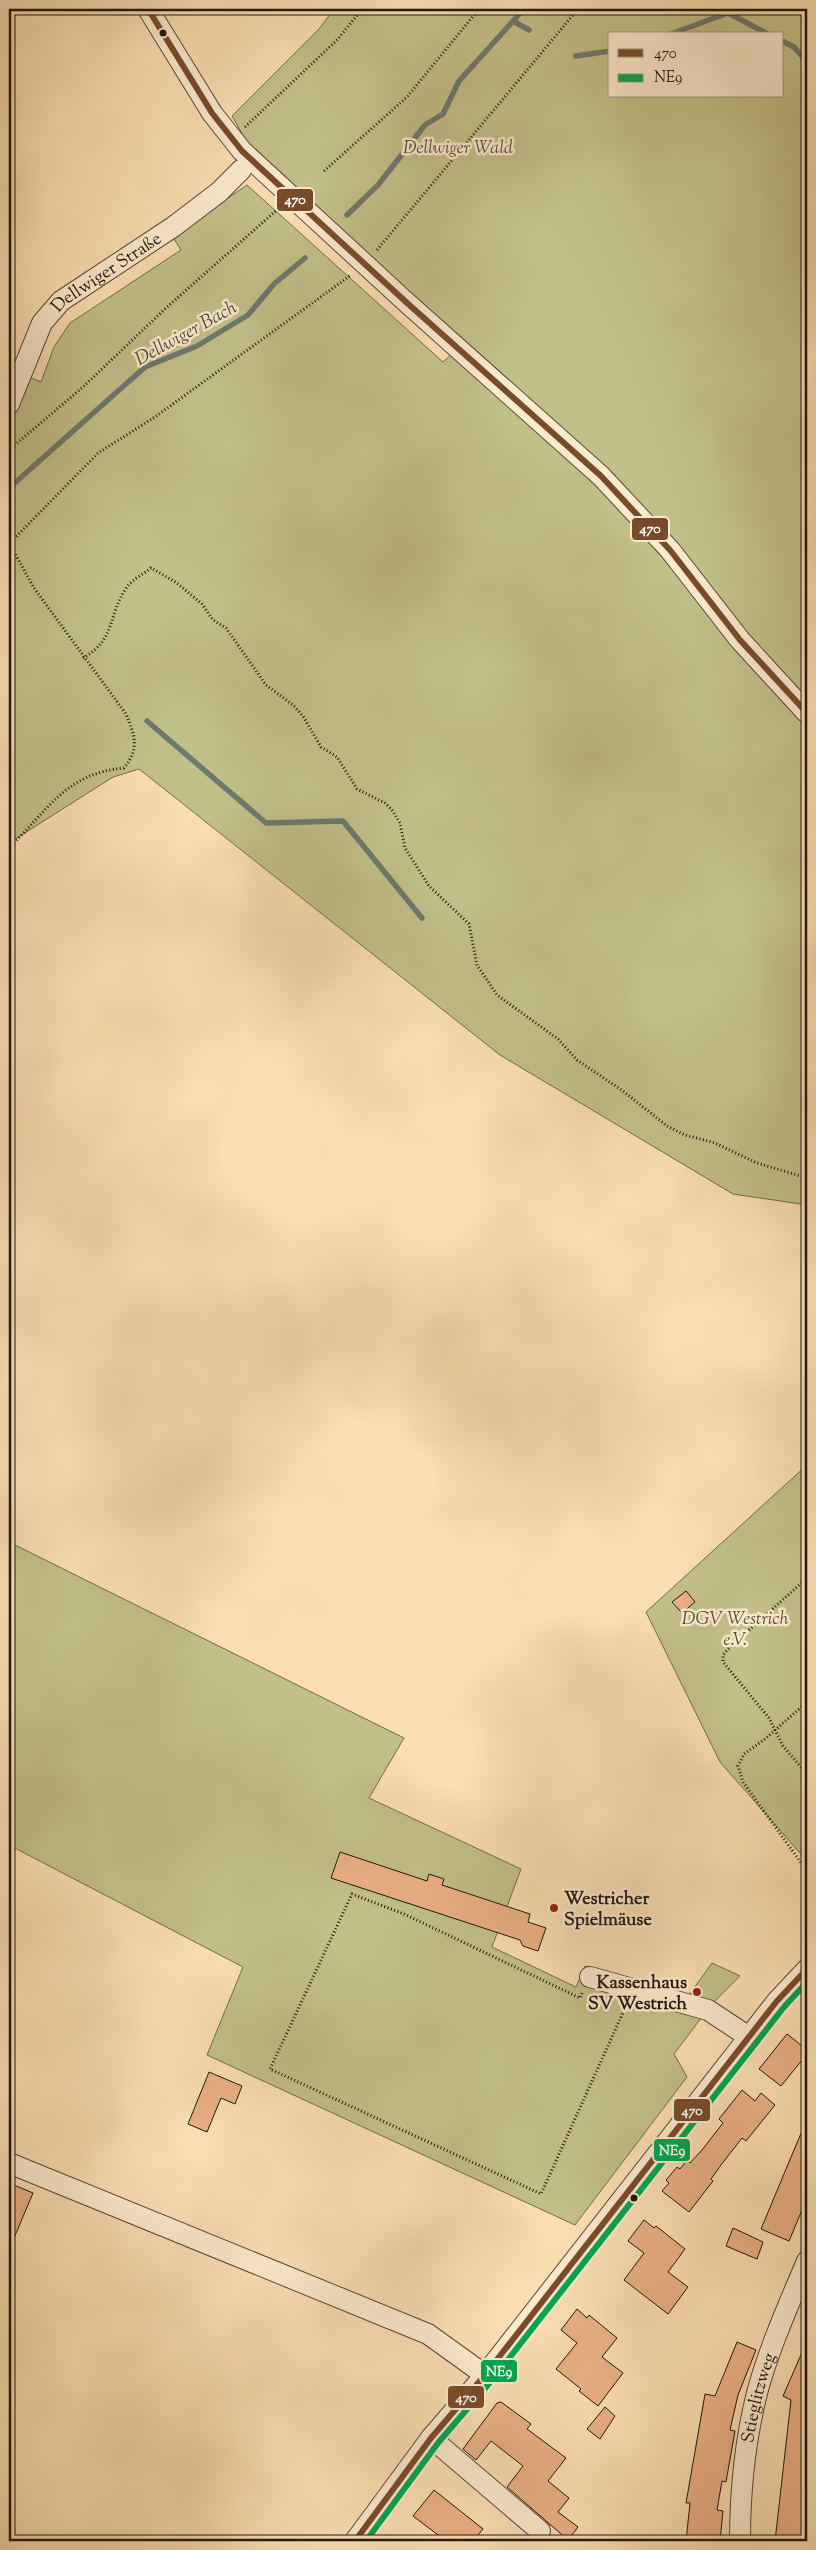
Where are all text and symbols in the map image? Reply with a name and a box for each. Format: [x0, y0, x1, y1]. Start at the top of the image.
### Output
unlabelled marker [158, 28, 168, 38]
legend [608, 32, 784, 98]
text: 470 [654, 44, 677, 65]
text: NE9 [654, 68, 682, 89]
park label: Dellwiger Wald [403, 136, 513, 162]
line badge: 470 [276, 188, 314, 212]
text: 470 [283, 191, 306, 211]
street label: Dellwiger Straße [46, 227, 167, 319]
water label: Dellwiger Bach [130, 295, 243, 373]
line badge: 470 [631, 517, 669, 541]
text: 470 [638, 520, 661, 540]
park label: DGV Westrich e.V. [682, 1607, 789, 1654]
place label: Westricher Spielmäuse [564, 1887, 652, 1934]
marker: Westricher Spielmäuse [548, 1902, 560, 1914]
place label: Kassenhaus SV Westrich [588, 1971, 687, 2018]
marker: Kassenhaus SV Westrich [691, 1986, 703, 1998]
line badge: 470 [673, 2098, 711, 2122]
text: 470 [680, 2102, 703, 2122]
line badge: NE9 [653, 2138, 691, 2162]
text: NE9 [659, 2142, 685, 2162]
unlabelled marker [629, 2193, 639, 2203]
street label: Stieglitzweg [736, 2349, 784, 2445]
line badge: NE9 [480, 2359, 518, 2383]
text: NE9 [486, 2363, 512, 2383]
line badge: 470 [447, 2385, 485, 2409]
text: 470 [454, 2389, 477, 2409]

